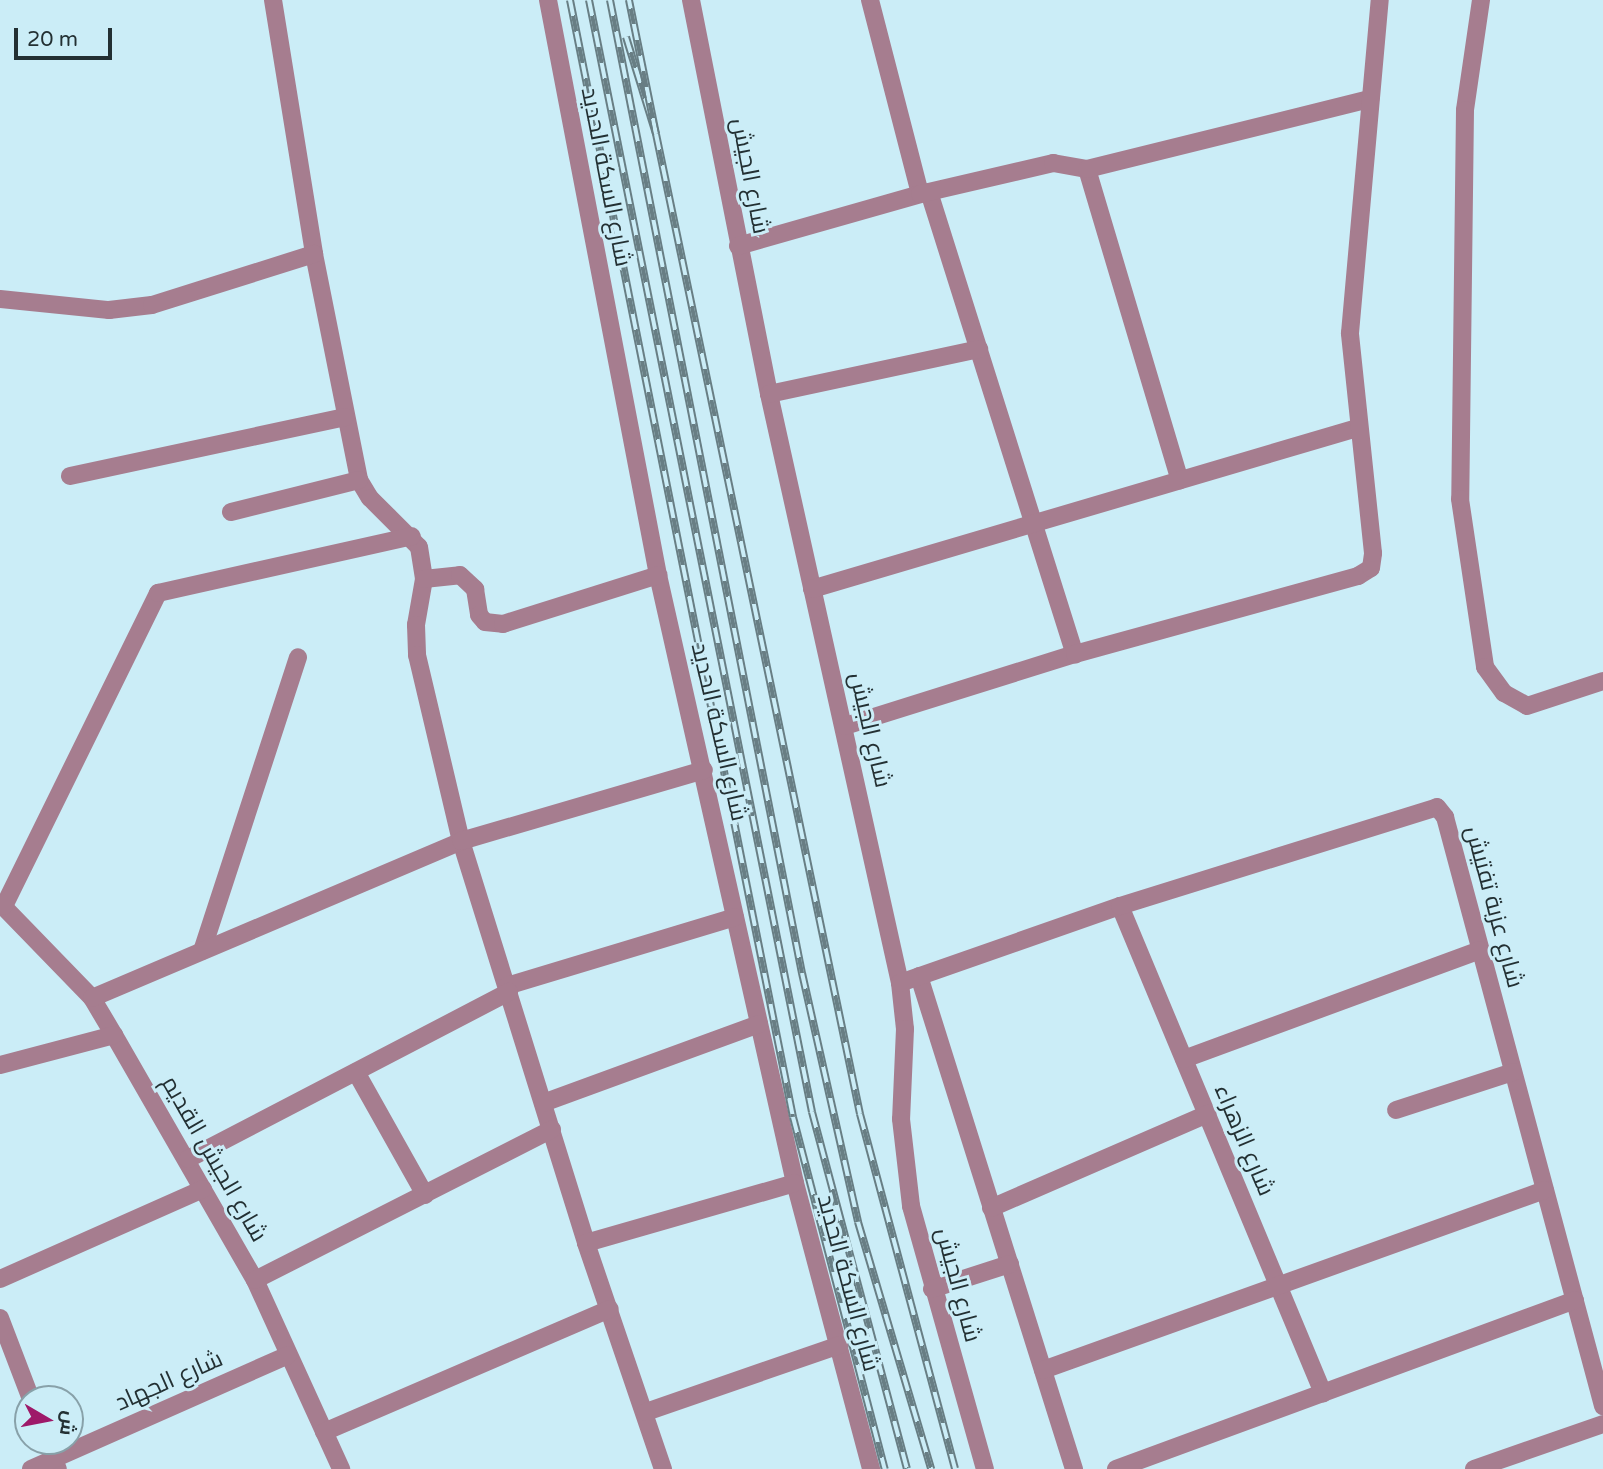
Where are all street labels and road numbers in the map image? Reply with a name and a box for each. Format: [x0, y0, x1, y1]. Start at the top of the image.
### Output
street label: شارع السكة الحديد [575, 85, 637, 269]
street label: شارع الجيش [725, 116, 775, 236]
street label: شارع السكة الحديد [685, 640, 753, 824]
street label: شارع الجيش [843, 670, 897, 790]
street label: شارع عزبة تفتيش [1459, 823, 1529, 991]
street label: شارع الجيش القديم [155, 1071, 273, 1247]
street label: شارع الزهراء [1208, 1080, 1280, 1200]
street label: شارع السكة الحديد [811, 1191, 885, 1375]
street label: شارع الجيش [929, 1225, 987, 1345]
street label: شارع الجهاد [111, 1345, 227, 1417]

